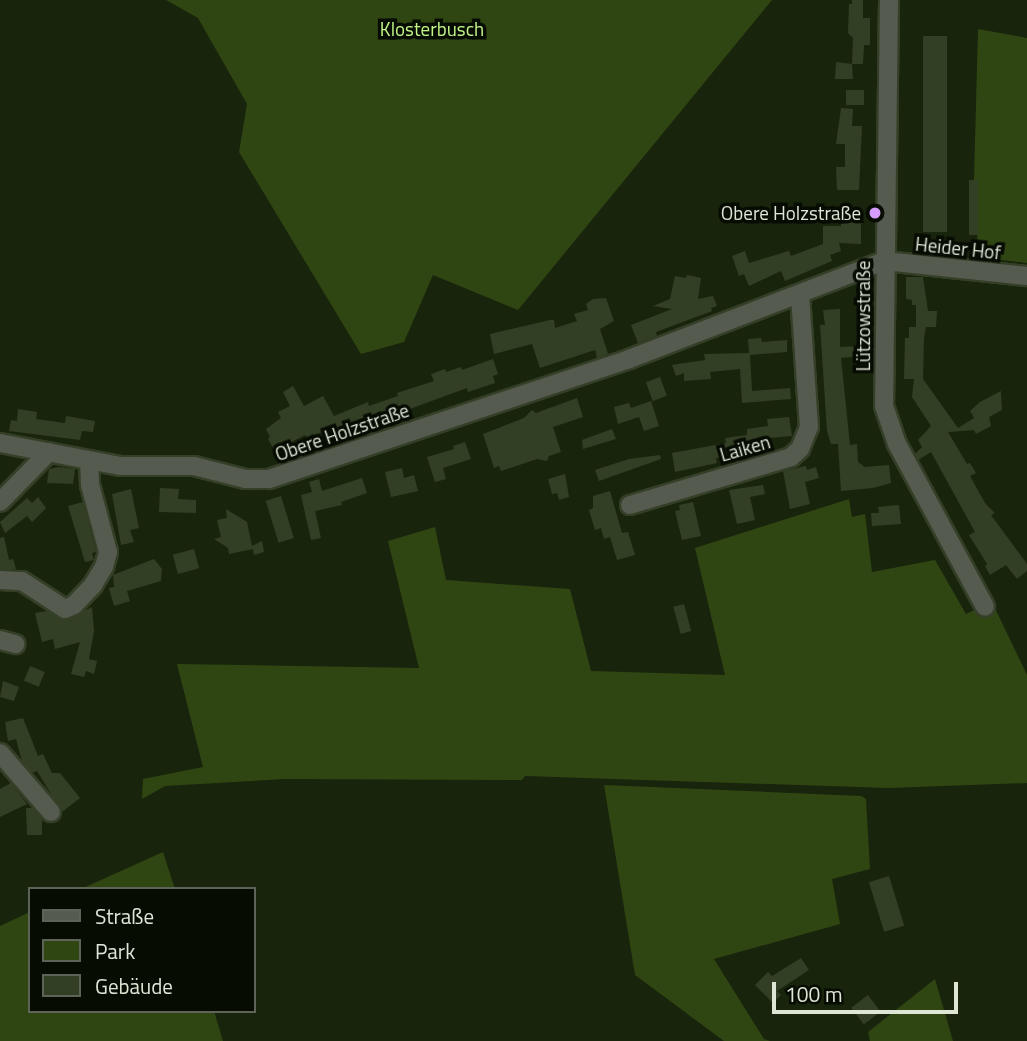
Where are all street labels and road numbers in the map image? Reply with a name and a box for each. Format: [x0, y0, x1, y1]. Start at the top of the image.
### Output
street label: Heider Hof [914, 232, 1002, 264]
street label: Lützowstraße [852, 261, 874, 371]
street label: Obere Holzstraße [272, 398, 412, 466]
street label: Laiken [717, 430, 773, 466]

